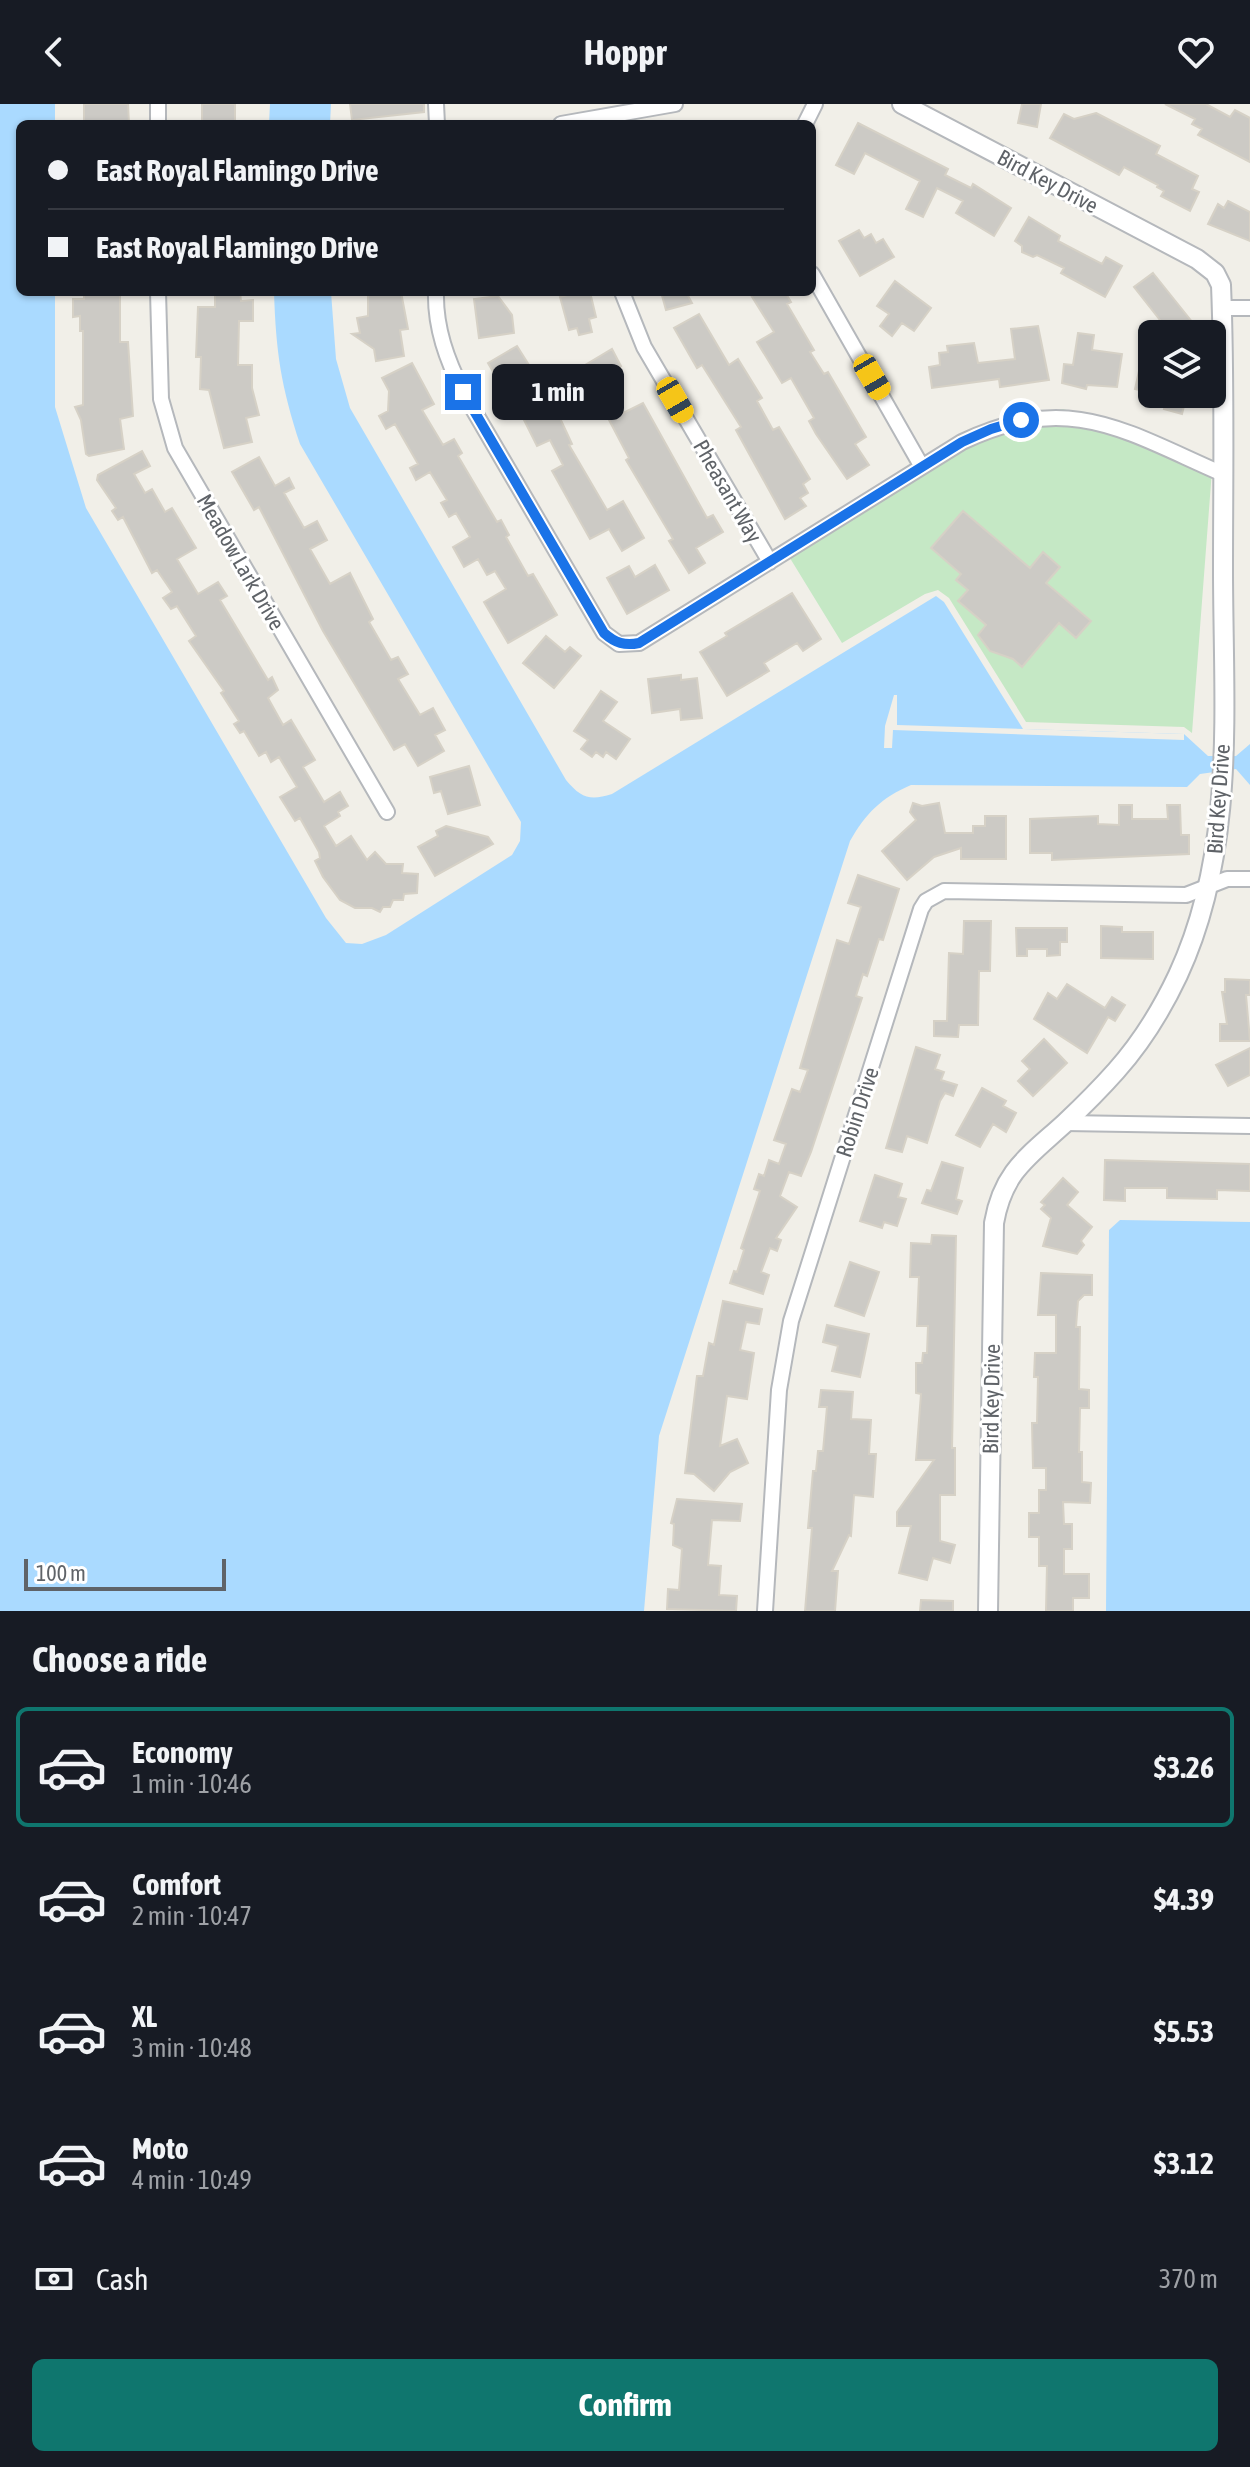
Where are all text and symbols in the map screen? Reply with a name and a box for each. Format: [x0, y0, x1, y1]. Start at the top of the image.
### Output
icon: back [32, 30, 76, 74]
icon: heart [1174, 30, 1218, 74]
text: Hoppr [584, 31, 666, 73]
street label: Bird Key Drive [993, 144, 1103, 218]
text: East Royal Flamingo Drive [96, 153, 379, 187]
text: East Royal Flamingo Drive [96, 230, 379, 264]
map controls [1138, 320, 1226, 408]
button: layers [1138, 320, 1226, 408]
car [850, 350, 894, 404]
callout: 1 min [491, 364, 623, 420]
car [653, 373, 697, 427]
route end [445, 374, 481, 410]
text: 1 min [531, 377, 585, 407]
route start [1003, 402, 1039, 438]
street label: Pheasant Way [688, 435, 768, 547]
street label: Meadow Lark Drive [192, 490, 290, 634]
street label: Bird Key Drive [1201, 743, 1235, 855]
street label: Robin Drive [830, 1064, 884, 1160]
street label: Bird Key Drive [977, 1344, 1005, 1454]
scale bar [24, 1555, 226, 1591]
text: 100 m [36, 1560, 86, 1586]
text: Choose a ride [32, 1638, 207, 1680]
icon: car [36, 1731, 108, 1803]
text: Economy [132, 1735, 233, 1769]
text: $3.26 [1154, 1750, 1214, 1784]
text: 1 min · 10:46 [132, 1769, 252, 1799]
icon: car [36, 1863, 108, 1935]
text: Comfort [132, 1867, 221, 1901]
text: $4.39 [1154, 1882, 1214, 1916]
text: 2 min · 10:47 [132, 1901, 252, 1931]
icon: car [36, 1995, 108, 2067]
text: XL [132, 1999, 157, 2033]
text: $5.53 [1154, 2014, 1214, 2048]
text: 3 min · 10:48 [132, 2033, 252, 2063]
icon: car [36, 2127, 108, 2199]
text: Moto [132, 2131, 189, 2165]
text: $3.12 [1154, 2146, 1214, 2180]
text: 4 min · 10:49 [132, 2165, 252, 2195]
icon: cash [32, 2257, 76, 2301]
text: Cash [96, 2262, 149, 2296]
text: 370 m [1159, 2264, 1218, 2294]
button: Confirm [32, 2359, 1218, 2451]

